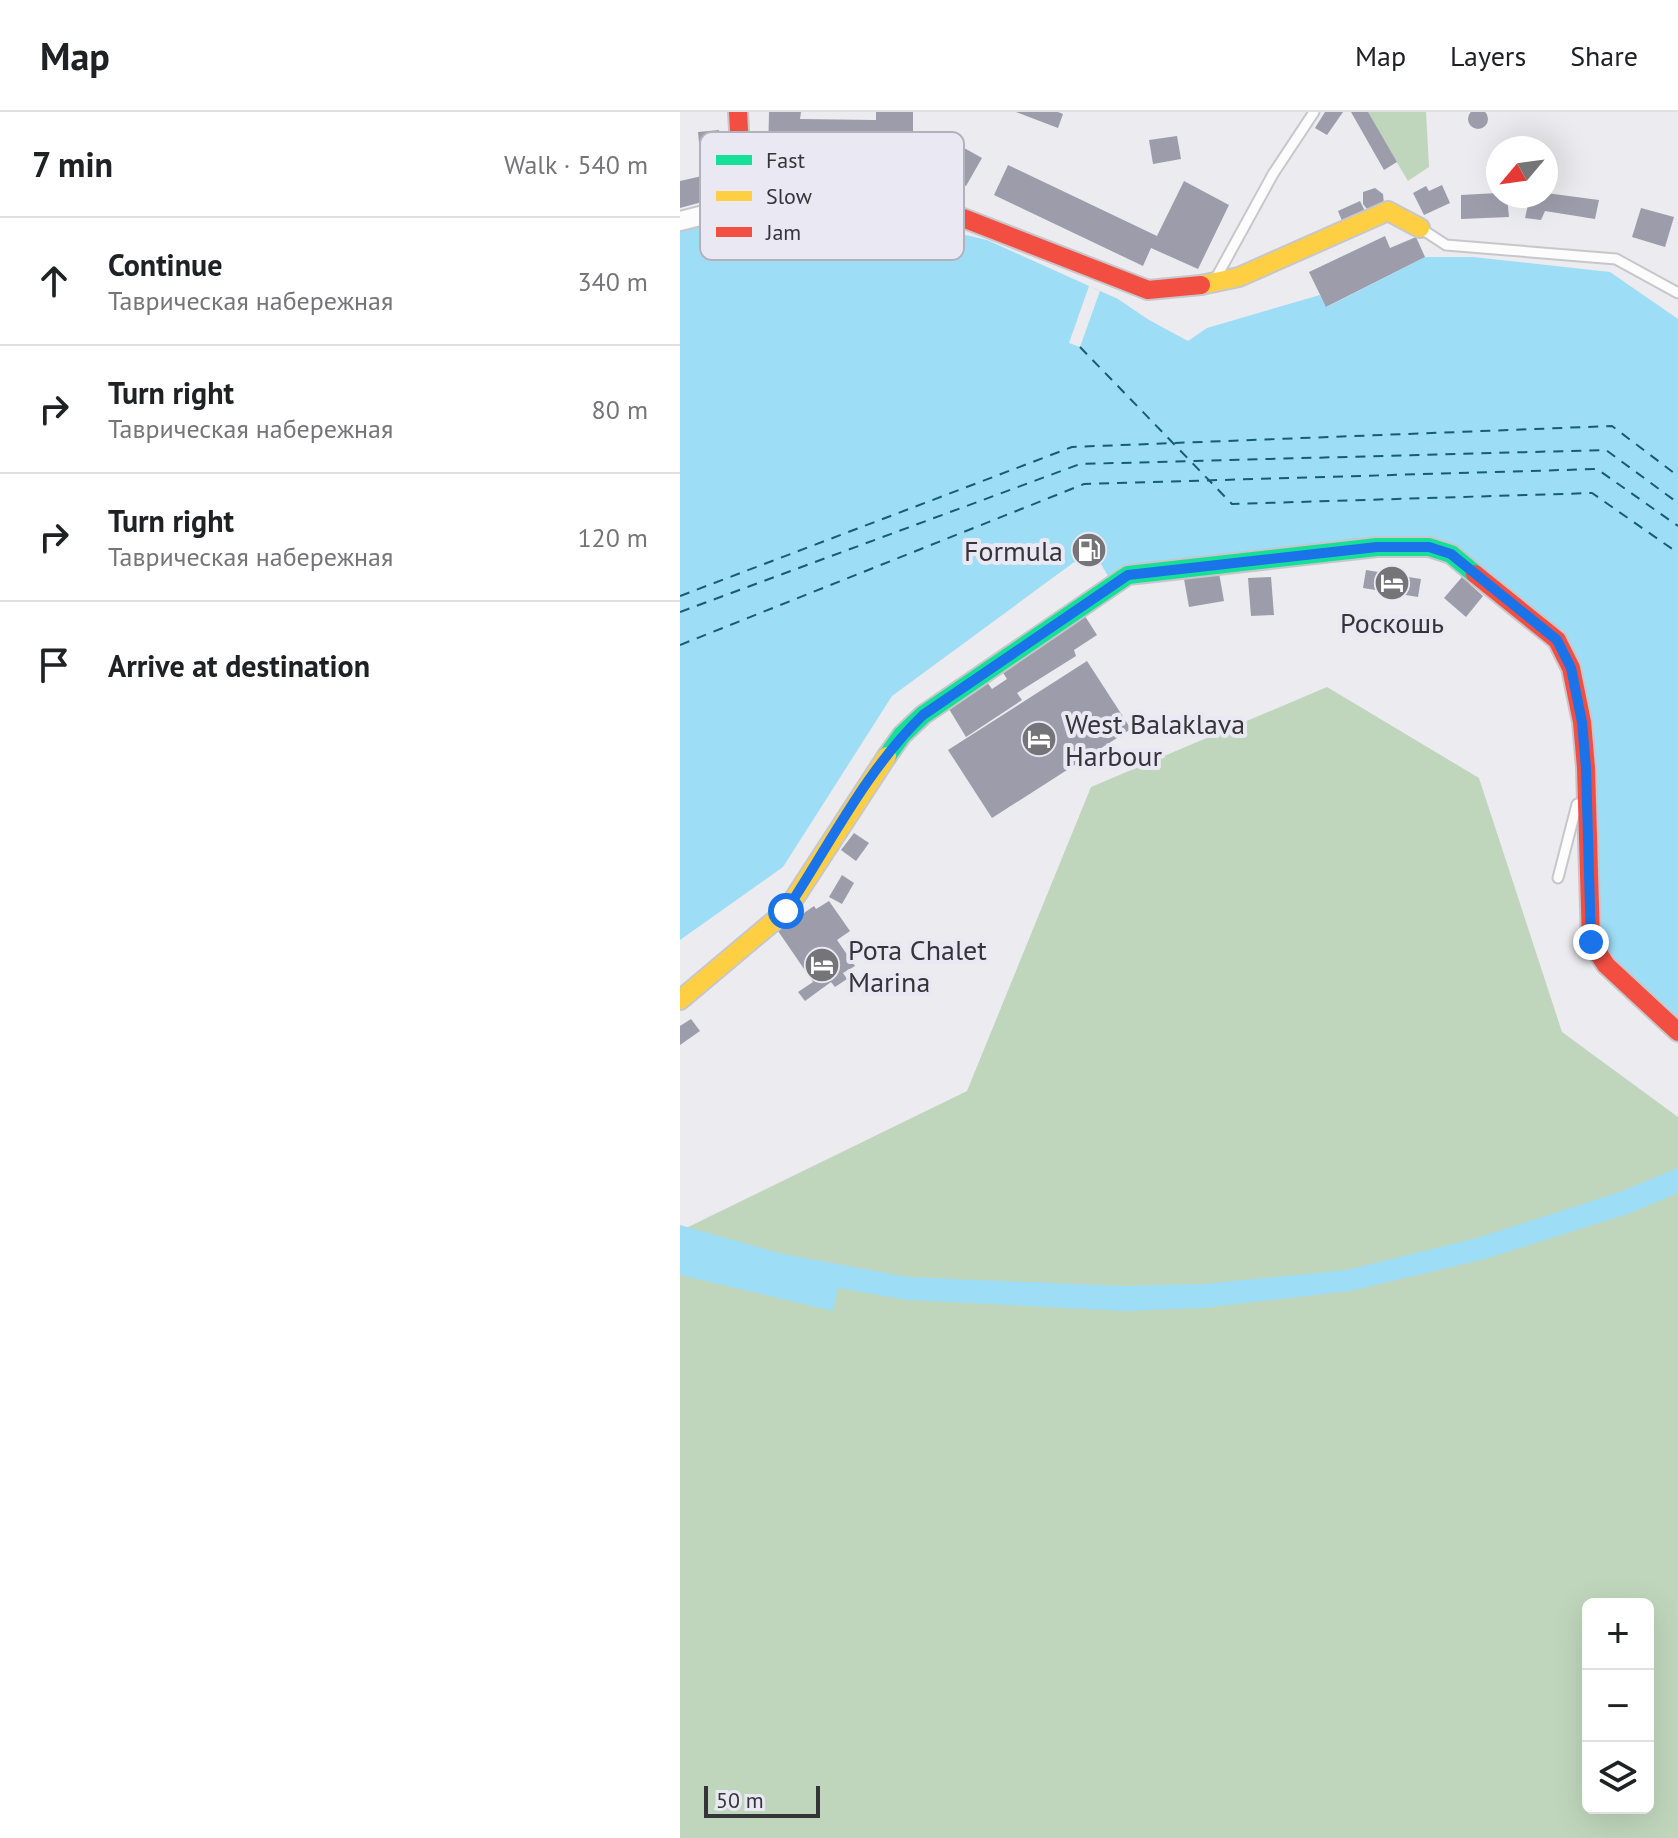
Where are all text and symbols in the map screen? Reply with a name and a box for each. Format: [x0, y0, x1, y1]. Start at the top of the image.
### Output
text: Map [40, 31, 110, 80]
text: Map [1355, 37, 1406, 74]
text: Layers [1450, 37, 1526, 74]
text: Share [1570, 37, 1638, 74]
legend [700, 132, 964, 260]
north arrow [1486, 136, 1558, 208]
text: 7 min [32, 142, 113, 186]
text: Fast [766, 146, 806, 174]
text: Walk · 540 m [504, 148, 648, 181]
text: Slow [766, 182, 812, 210]
text: Jam [765, 218, 801, 246]
text: Continue [108, 245, 222, 284]
icon: ahead [32, 259, 76, 303]
text: 340 m [577, 265, 648, 298]
text: Таврическая набережная [108, 284, 393, 317]
text: Turn right [108, 373, 234, 412]
icon: right [32, 387, 76, 431]
text: 80 m [592, 393, 648, 426]
text: Таврическая набережная [108, 412, 393, 445]
text: Turn right [108, 501, 234, 540]
icon: right [32, 515, 76, 559]
text: 120 m [577, 521, 648, 554]
fuel station icon: Formula [1070, 531, 1108, 569]
place label: Formula [964, 532, 1063, 569]
text: Таврическая набережная [108, 540, 393, 573]
hotel icon: Роскошь [1373, 564, 1411, 602]
place label: Роскошь [1340, 604, 1444, 641]
icon: arrive [32, 643, 76, 687]
text: Arrive at destination [108, 646, 370, 685]
place label: West Balaklava Harbour [1065, 705, 1245, 774]
hotel icon: West Balaklava Harbour [1020, 720, 1058, 758]
route start [768, 893, 804, 929]
route end [1573, 924, 1609, 960]
place label: Рота Chalet Marina [848, 931, 987, 1000]
hotel icon: Рота Chalet Marina [803, 946, 841, 984]
map controls [1582, 1598, 1654, 1814]
button: + [1582, 1598, 1654, 1670]
button: − [1582, 1670, 1654, 1742]
button: layers [1582, 1742, 1654, 1814]
scale bar [704, 1782, 820, 1818]
text: 50 m [716, 1786, 764, 1814]

